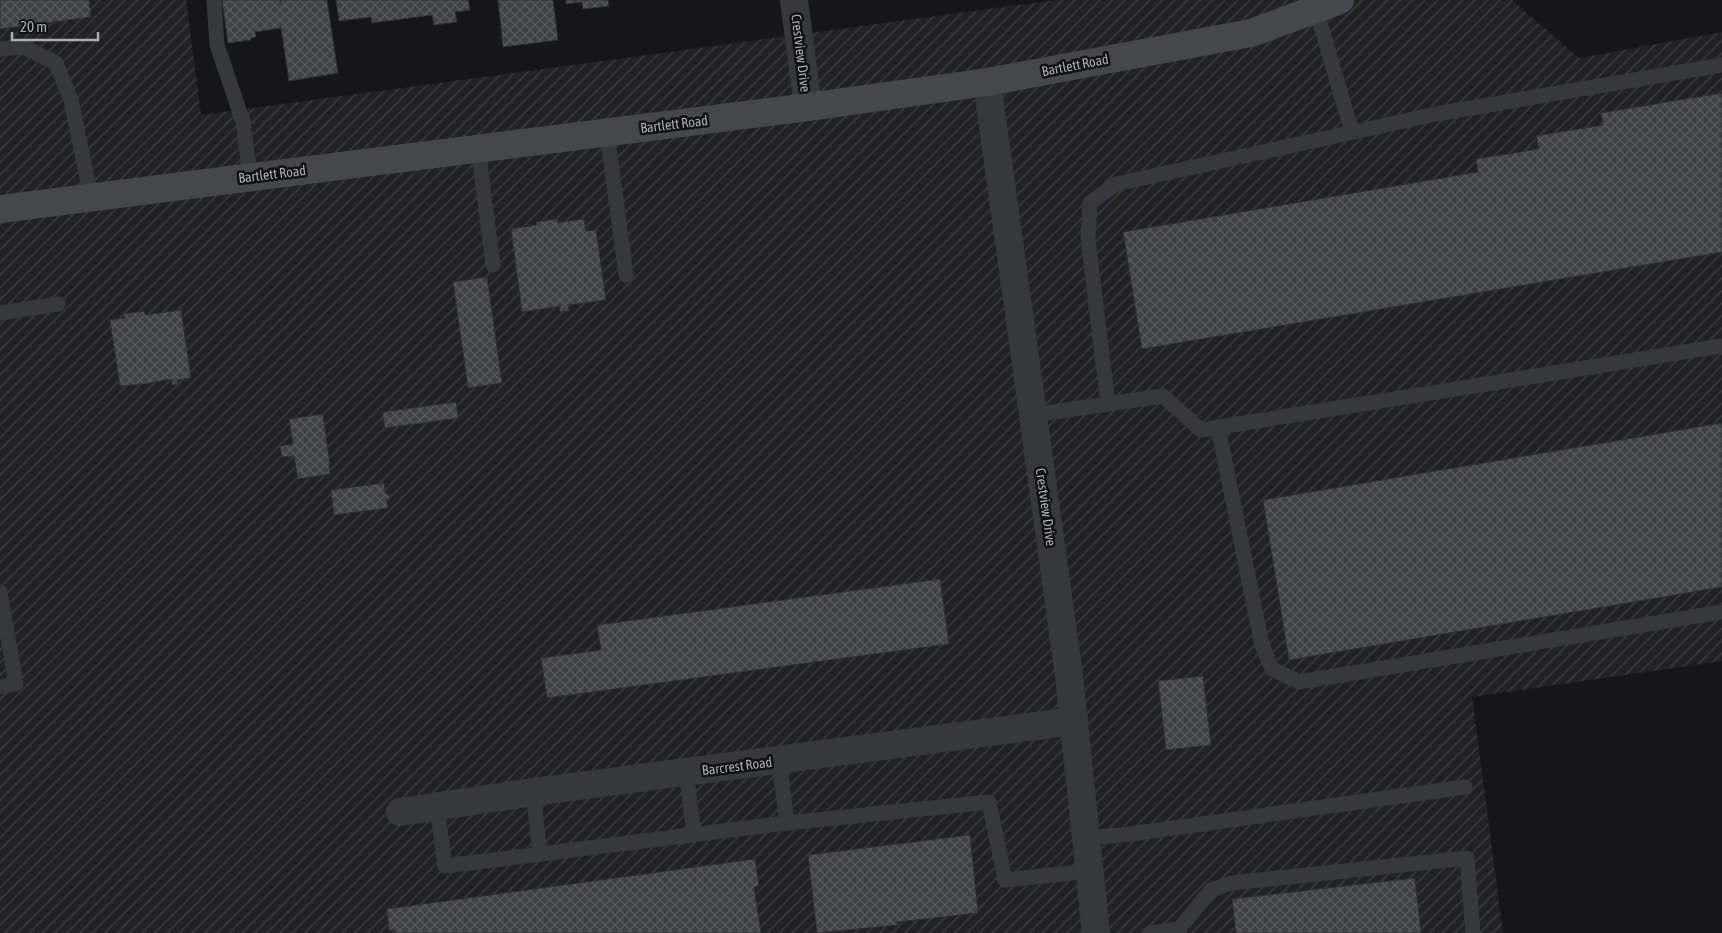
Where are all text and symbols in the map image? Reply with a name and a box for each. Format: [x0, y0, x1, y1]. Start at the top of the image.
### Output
scale bar [12, 10, 99, 42]
street label: Crestview Drive [788, 13, 814, 93]
text: 20 m [20, 18, 47, 35]
street label: Bartlett Road [1040, 51, 1110, 79]
street label: Bartlett Road [639, 112, 709, 136]
street label: Bartlett Road [237, 162, 307, 186]
street label: Crestview Drive [1033, 467, 1059, 547]
street label: Barcrest Road [701, 754, 773, 778]

